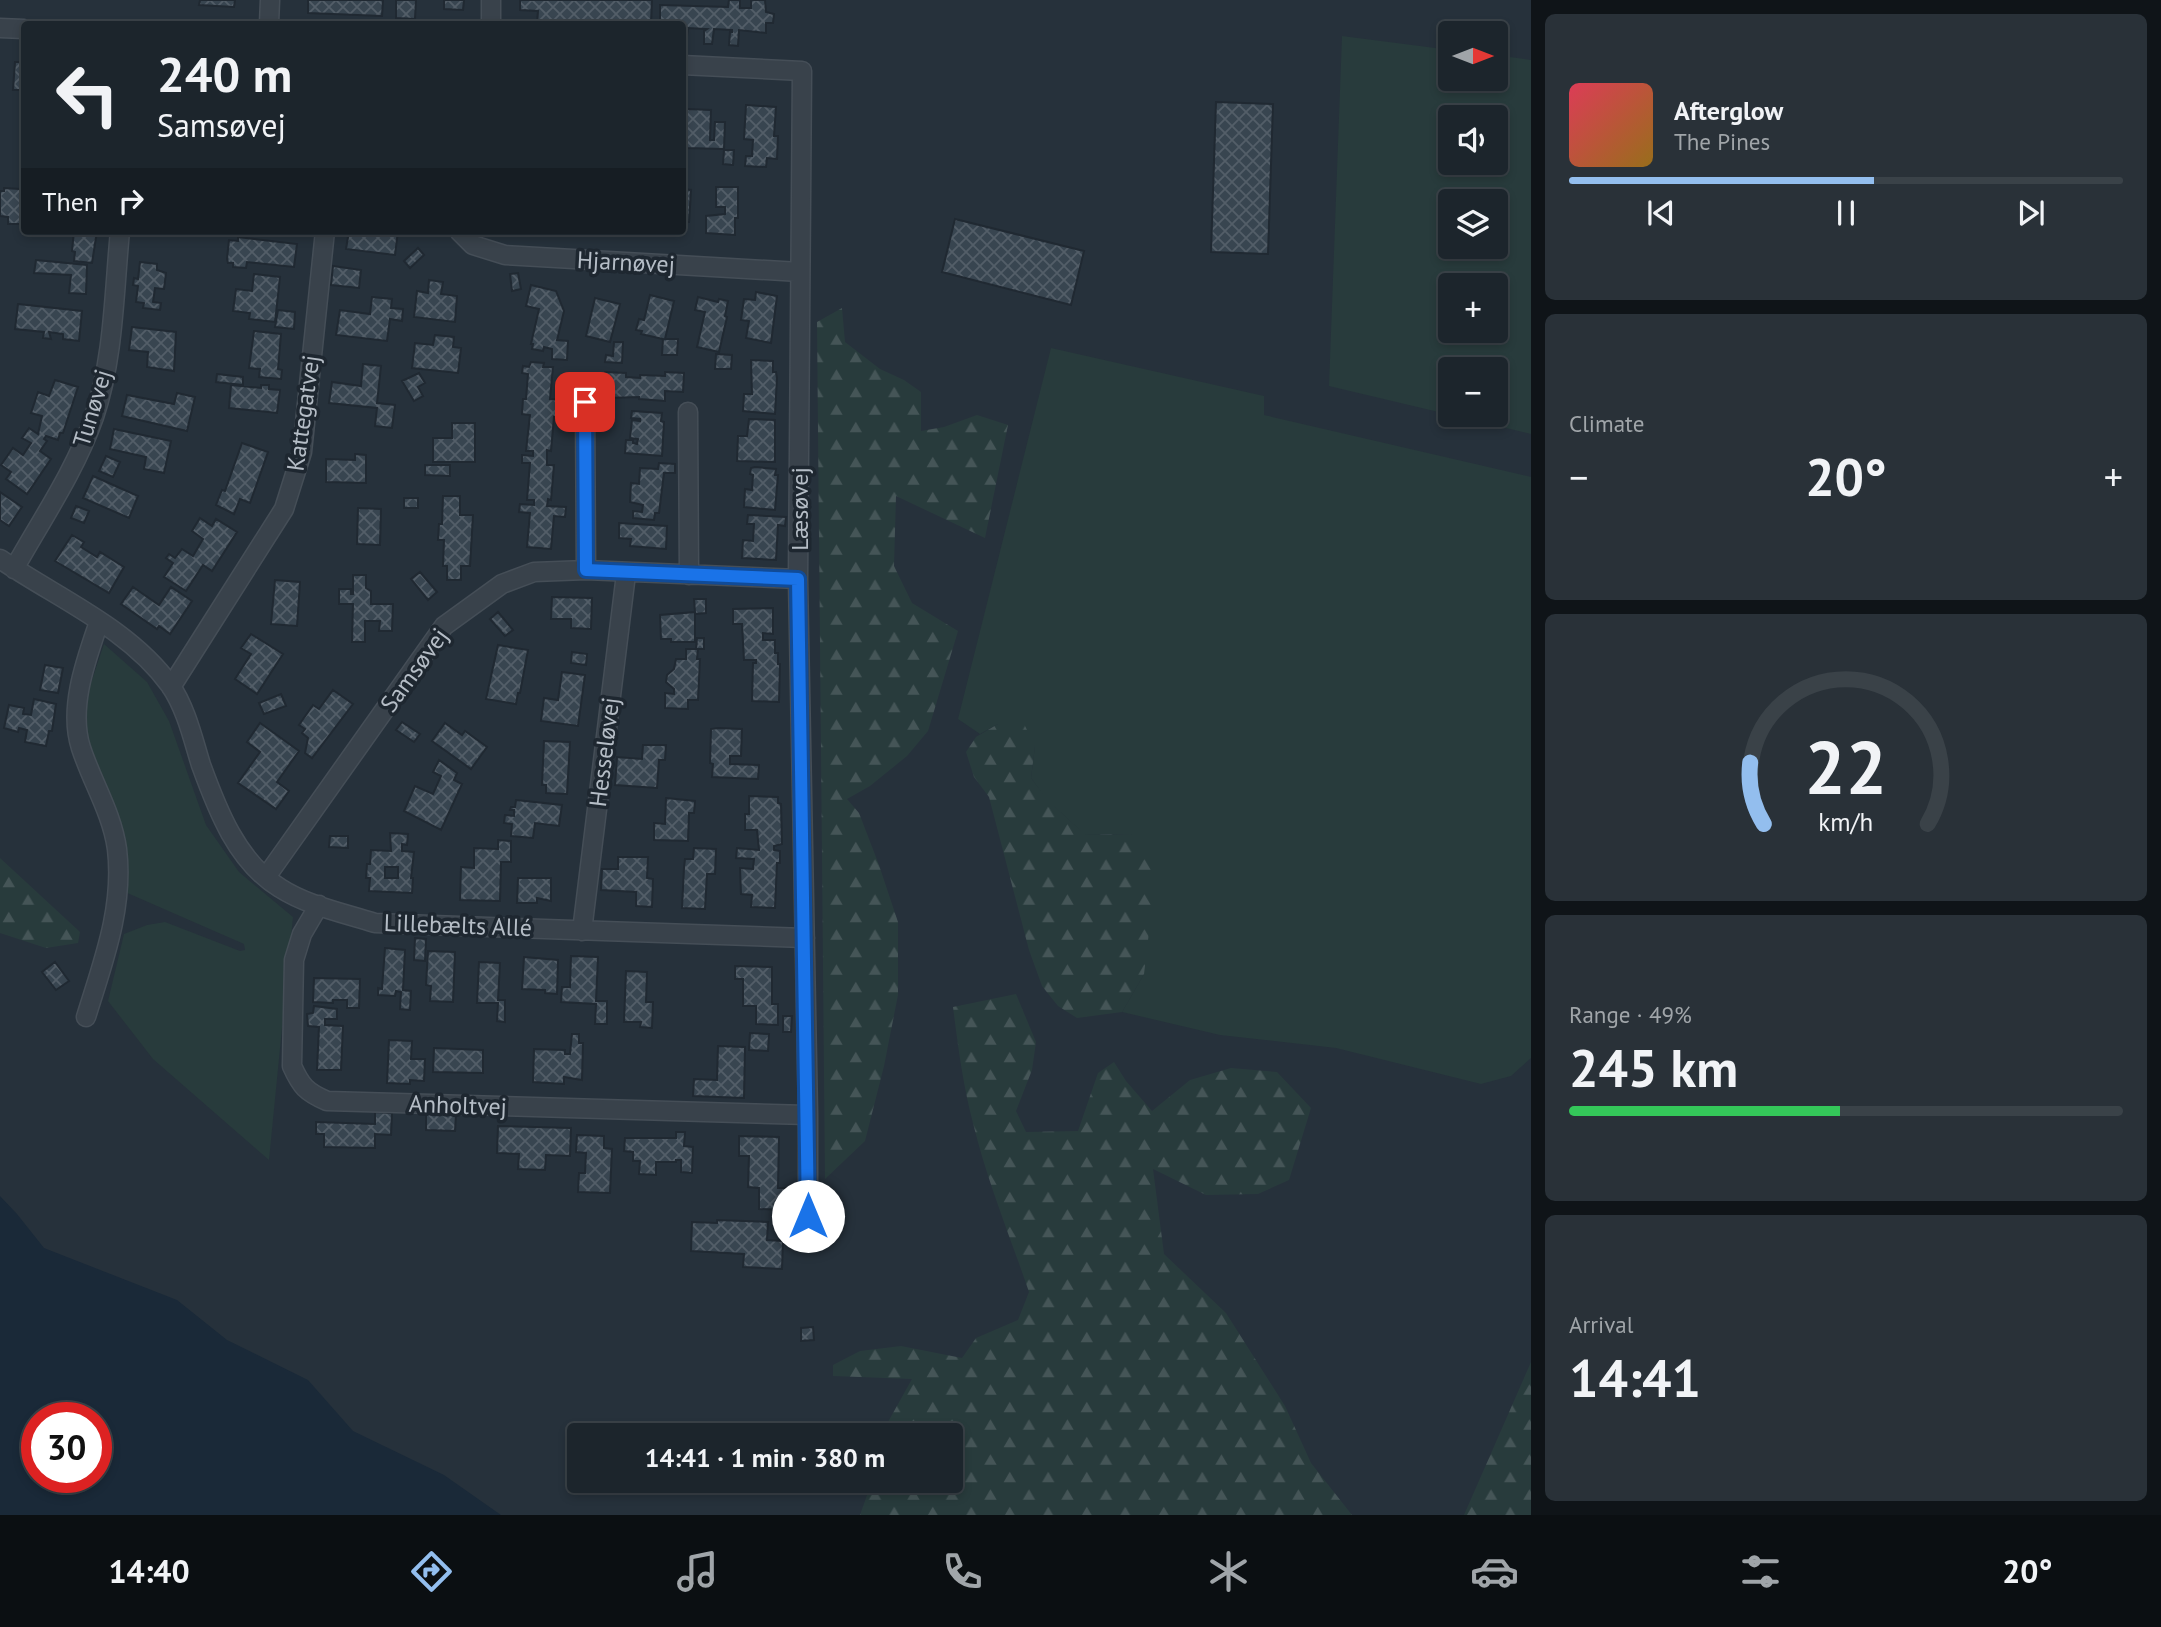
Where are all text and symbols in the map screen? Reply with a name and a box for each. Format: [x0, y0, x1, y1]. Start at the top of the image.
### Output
north arrow [1438, 21, 1508, 91]
map controls [1438, 21, 1508, 427]
text: 240 m [157, 42, 292, 106]
icon: left [42, 49, 133, 140]
text: Afterglow [1674, 94, 1783, 127]
text: Samsøvej [157, 104, 286, 146]
button: sound [1438, 105, 1508, 175]
text: The Pines [1674, 127, 1770, 156]
icon: right [112, 182, 150, 220]
text: Then [42, 185, 98, 218]
button: layers [1438, 189, 1508, 259]
icon: previous [1642, 194, 1680, 232]
icon: pause [1827, 194, 1865, 232]
icon: next [2012, 194, 2050, 232]
street label: Hjarnøvej [576, 244, 676, 280]
button: + [1438, 273, 1508, 343]
street label: Kattegatvej [280, 353, 326, 473]
button: − [1438, 357, 1508, 427]
street label: Tunøvej [66, 366, 118, 450]
pin [555, 372, 615, 432]
icon: arrive [566, 383, 604, 421]
text: Climate [1569, 409, 1644, 438]
text: 20° [1805, 443, 1887, 510]
text: − [1569, 452, 1588, 501]
text: + [2104, 452, 2123, 501]
street label: Læsøvej [784, 467, 815, 551]
street label: Samsøvej [373, 622, 455, 718]
street label: Hesseløvej [582, 695, 626, 809]
text: 22 [1805, 720, 1887, 814]
text: km/h [1819, 805, 1873, 837]
street label: Lillebælts Allé [383, 907, 533, 943]
text: Range · 49% [1569, 1000, 1692, 1029]
text: 245 km [1569, 1034, 1738, 1101]
street label: Anholtvej [408, 1088, 508, 1122]
position arrow [771, 1179, 845, 1253]
text: Arrival [1569, 1310, 1633, 1339]
text: 14:41 [1569, 1344, 1701, 1411]
speed limit sign: 30 [21, 1402, 112, 1493]
text: 14:41 · 1 min · 380 m [645, 1441, 885, 1474]
icon: directions [407, 1547, 456, 1596]
icon: music [673, 1547, 722, 1596]
icon: phone [938, 1547, 987, 1596]
icon: climate [1204, 1547, 1253, 1596]
icon: car [1470, 1547, 1519, 1596]
icon: filters [1736, 1547, 1785, 1596]
text: 14:40 [108, 1550, 190, 1592]
text: 20° [2002, 1550, 2053, 1592]

